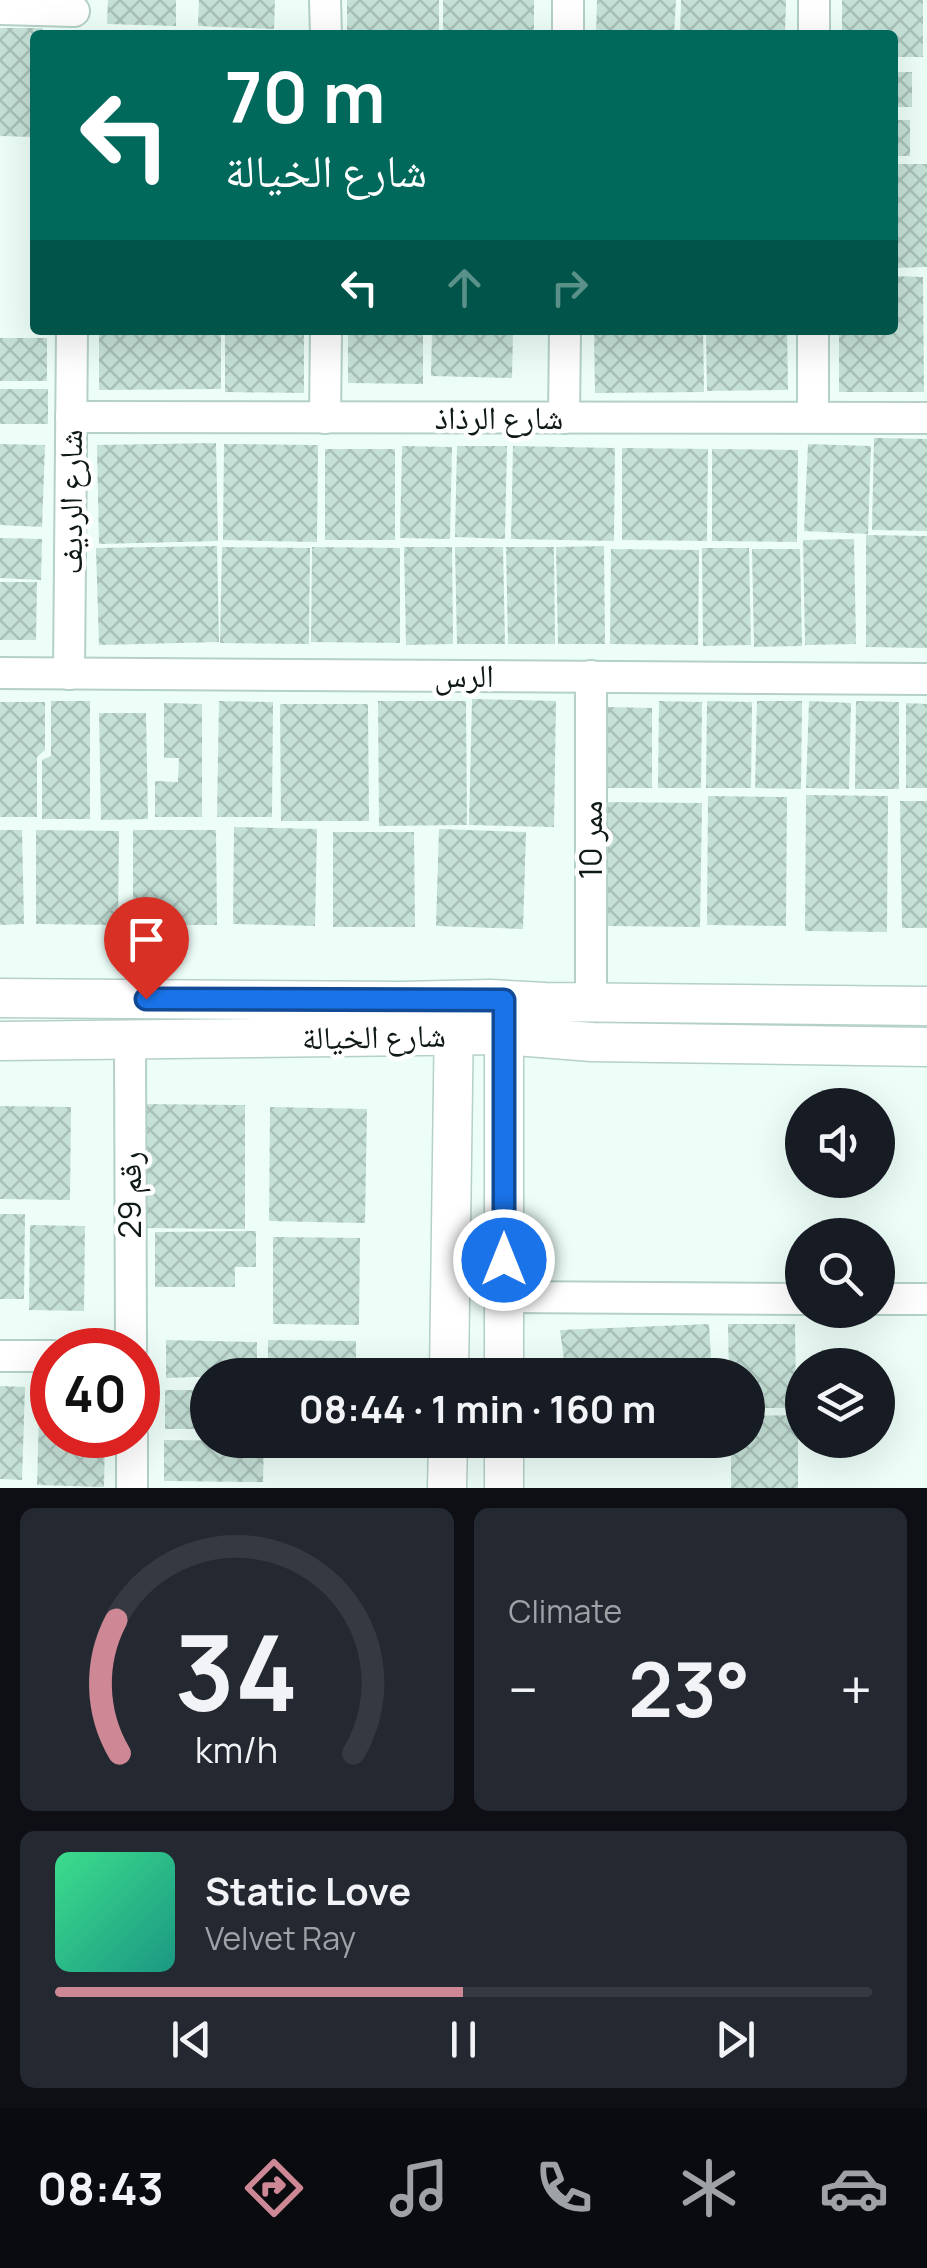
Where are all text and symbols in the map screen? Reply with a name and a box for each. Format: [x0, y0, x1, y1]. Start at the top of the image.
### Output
text: 70 m [225, 48, 385, 144]
icon: left [60, 70, 190, 200]
text: شارع الخيالة [225, 139, 427, 201]
icon: left [332, 260, 387, 315]
icon: ahead [437, 260, 492, 315]
icon: right [542, 260, 597, 315]
street label: شارع الرذاذ [435, 395, 563, 439]
street label: شارع الرديف [48, 430, 92, 574]
street label: الرس [434, 653, 494, 697]
street label: ممر 10 [568, 800, 612, 880]
pin [104, 897, 189, 1000]
icon: arrive [119, 912, 174, 967]
street label: شارع الخيالة [302, 1013, 446, 1059]
map controls [785, 1088, 895, 1458]
button: sound [785, 1088, 895, 1198]
street label: رقم 29 [107, 1151, 151, 1239]
position arrow [452, 1208, 556, 1312]
button: search [785, 1218, 895, 1328]
speed limit sign: 40 [30, 1328, 160, 1458]
button: layers [785, 1348, 895, 1458]
text: 08:44 · 1 min · 160 m [299, 1382, 656, 1434]
text: Climate [509, 1589, 622, 1633]
text: 34 [175, 1600, 299, 1742]
text: 23° [628, 1637, 750, 1740]
text: − [509, 1651, 538, 1727]
text: + [840, 1651, 872, 1727]
text: km/h [195, 1725, 278, 1774]
text: Static Love [205, 1864, 411, 1916]
text: Velvet Ray [205, 1916, 356, 1960]
icon: previous [164, 2012, 219, 2067]
icon: pause [436, 2012, 491, 2067]
icon: next [708, 2012, 763, 2067]
icon: directions [239, 2153, 309, 2223]
icon: music [384, 2153, 454, 2223]
icon: phone [529, 2153, 599, 2223]
icon: climate [674, 2153, 744, 2223]
icon: car [819, 2153, 889, 2223]
text: 08:43 [38, 2157, 164, 2219]

